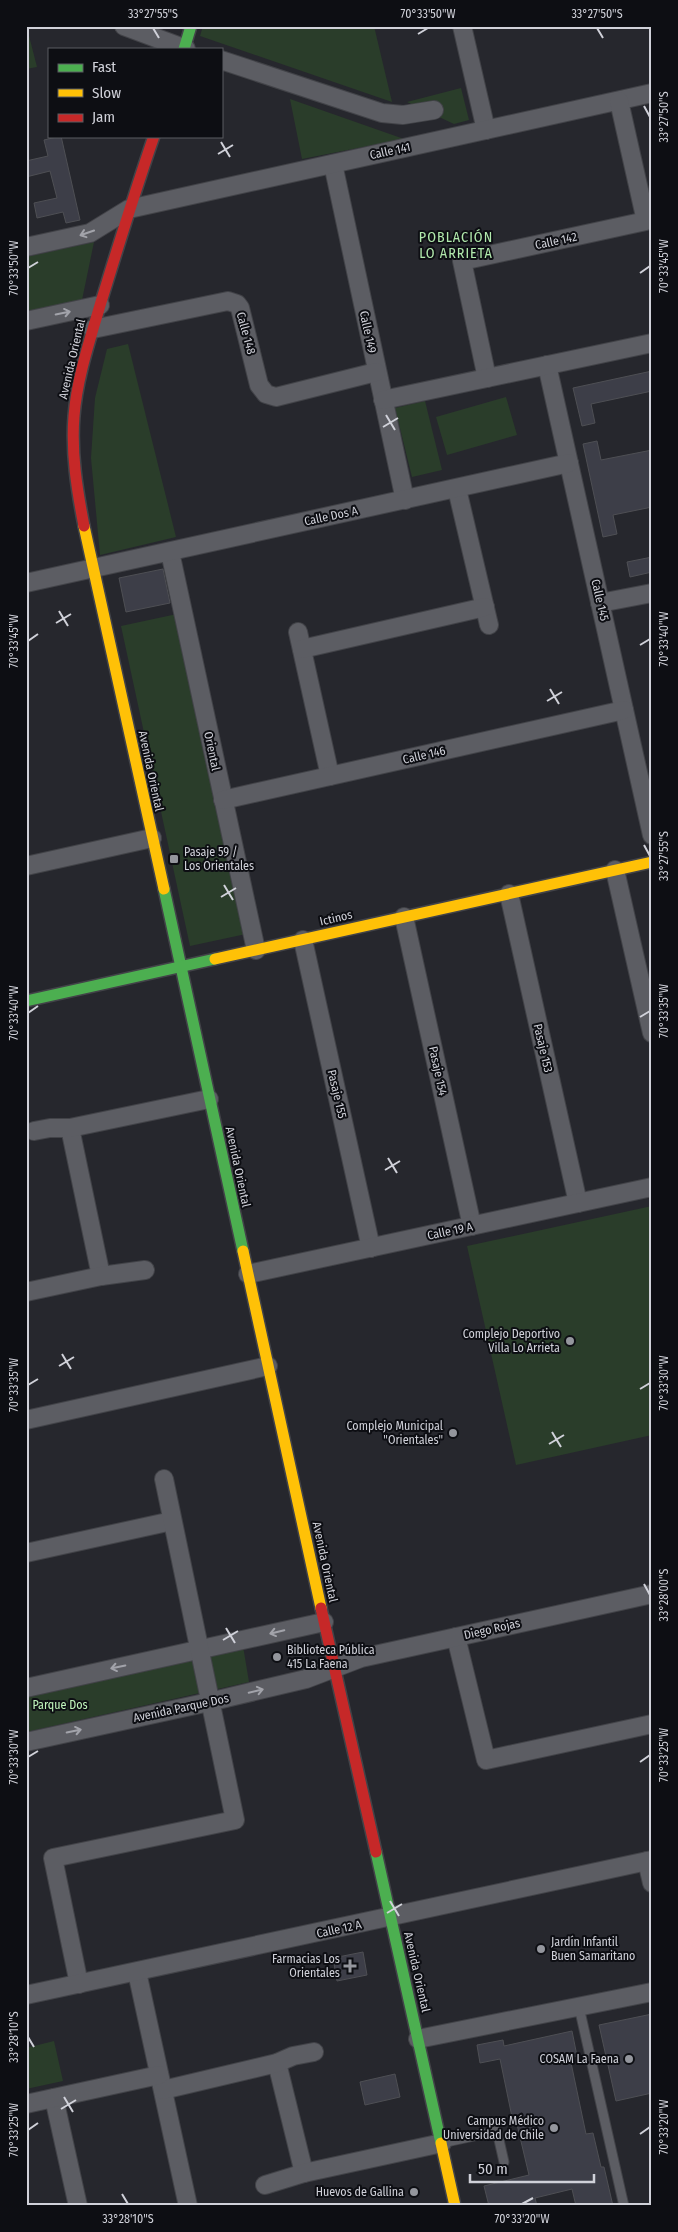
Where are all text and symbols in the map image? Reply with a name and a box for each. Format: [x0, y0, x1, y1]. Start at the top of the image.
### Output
text: 33°27'55"S [128, 7, 178, 21]
text: 70°33'50"W [400, 7, 456, 21]
text: 33°27'50"S [571, 7, 623, 21]
legend [48, 48, 222, 138]
text: Fast [92, 58, 116, 76]
text: Slow [92, 84, 121, 102]
text: 33°27'50"S [657, 91, 671, 143]
text: Jam [92, 108, 115, 126]
street label: Calle 141 [368, 140, 412, 162]
district label: POBLACIÓN LO ARRIETA [419, 228, 493, 262]
one-way arrow [80, 229, 95, 238]
street label: Calle 142 [534, 230, 578, 252]
text: 70°33'45"W [657, 239, 671, 293]
text: 70°33'50"W [7, 240, 21, 296]
one-way arrow [54, 308, 70, 317]
street label: Calle 148 [234, 310, 258, 356]
street label: Calle 149 [357, 310, 379, 355]
street label: Avenida Oriental [56, 318, 88, 400]
street label: Calle Dos A [303, 503, 360, 528]
street label: Calle 145 [588, 578, 612, 623]
text: 70°33'40"W [657, 612, 671, 666]
text: 70°33'45"W [7, 614, 21, 668]
street label: Avenida Oriental [136, 730, 166, 812]
street label: Oriental [201, 730, 223, 772]
street label: Calle 146 [401, 743, 447, 767]
text: 33°27'55"S [657, 831, 671, 881]
place label: Pasaje 59 / Los Orientales [184, 845, 254, 873]
marker: Pasaje 59 / Los Orientales [168, 853, 180, 865]
street label: Ictinos [318, 907, 354, 929]
text: 70°33'35"W [657, 984, 671, 1038]
text: 70°33'40"W [7, 986, 21, 1040]
street label: Pasaje 153 [531, 1022, 555, 1074]
street label: Pasaje 154 [426, 1045, 450, 1097]
street label: Pasaje 155 [325, 1068, 350, 1120]
street label: Avenida Oriental [223, 1126, 253, 1208]
street label: Calle 19 A [426, 1219, 475, 1243]
place label: Complejo Deportivo Villa Lo Arrieta [463, 1327, 560, 1355]
marker: Complejo Deportivo Villa Lo Arrieta [564, 1335, 576, 1347]
text: 70°33'30"W [657, 1356, 671, 1410]
text: 70°33'35"W [7, 1358, 21, 1412]
place label: Complejo Municipal "Orientales" [347, 1419, 443, 1447]
marker: Complejo Municipal "Orientales" [447, 1427, 459, 1439]
street label: Avenida Oriental [310, 1521, 340, 1603]
text: 33°28'00"S [657, 1569, 671, 1621]
street label: Diego Rojas [463, 1616, 521, 1642]
one-way arrow [269, 1628, 285, 1637]
place label: Biblioteca Pública 415 La Faena [287, 1643, 375, 1671]
marker: Biblioteca Pública 415 La Faena [271, 1651, 283, 1663]
one-way arrow [110, 1663, 126, 1673]
one-way arrow [248, 1686, 264, 1695]
street label: Avenida Parque Dos [132, 1691, 230, 1725]
park label: Parque Dos [32, 1698, 88, 1712]
one-way arrow [65, 1726, 81, 1736]
text: 70°33'25"W [657, 1728, 671, 1782]
text: 70°33'30"W [7, 1730, 21, 1784]
street label: Calle 12 A [315, 1917, 364, 1941]
street label: Avenida Oriental [401, 1931, 433, 2013]
place label: Jardín Infantil Buen Samaritano [551, 1935, 635, 1963]
marker: Jardín Infantil Buen Samaritano [535, 1943, 547, 1955]
place label: Farmacias Los Orientales [272, 1952, 340, 1980]
marker: Farmacias Los Orientales [344, 1960, 356, 1972]
text: 33°28'10"S [7, 2011, 21, 2063]
place label: COSAM La Faena [540, 2052, 619, 2066]
marker: COSAM La Faena [623, 2053, 635, 2065]
text: 70°33'20"W [657, 2100, 671, 2154]
text: 70°33'25"W [7, 2103, 21, 2157]
place label: Campus Médico Universidad de Chile [443, 2114, 544, 2142]
marker: Campus Médico Universidad de Chile [548, 2122, 560, 2134]
scale bar [470, 2152, 594, 2184]
text: 50 m [478, 2160, 508, 2178]
place label: Huevos de Gallina [316, 2185, 404, 2199]
marker: Huevos de Gallina [408, 2186, 420, 2198]
text: 33°28'10"S [102, 2212, 154, 2226]
text: 70°33'20"W [495, 2212, 549, 2226]

